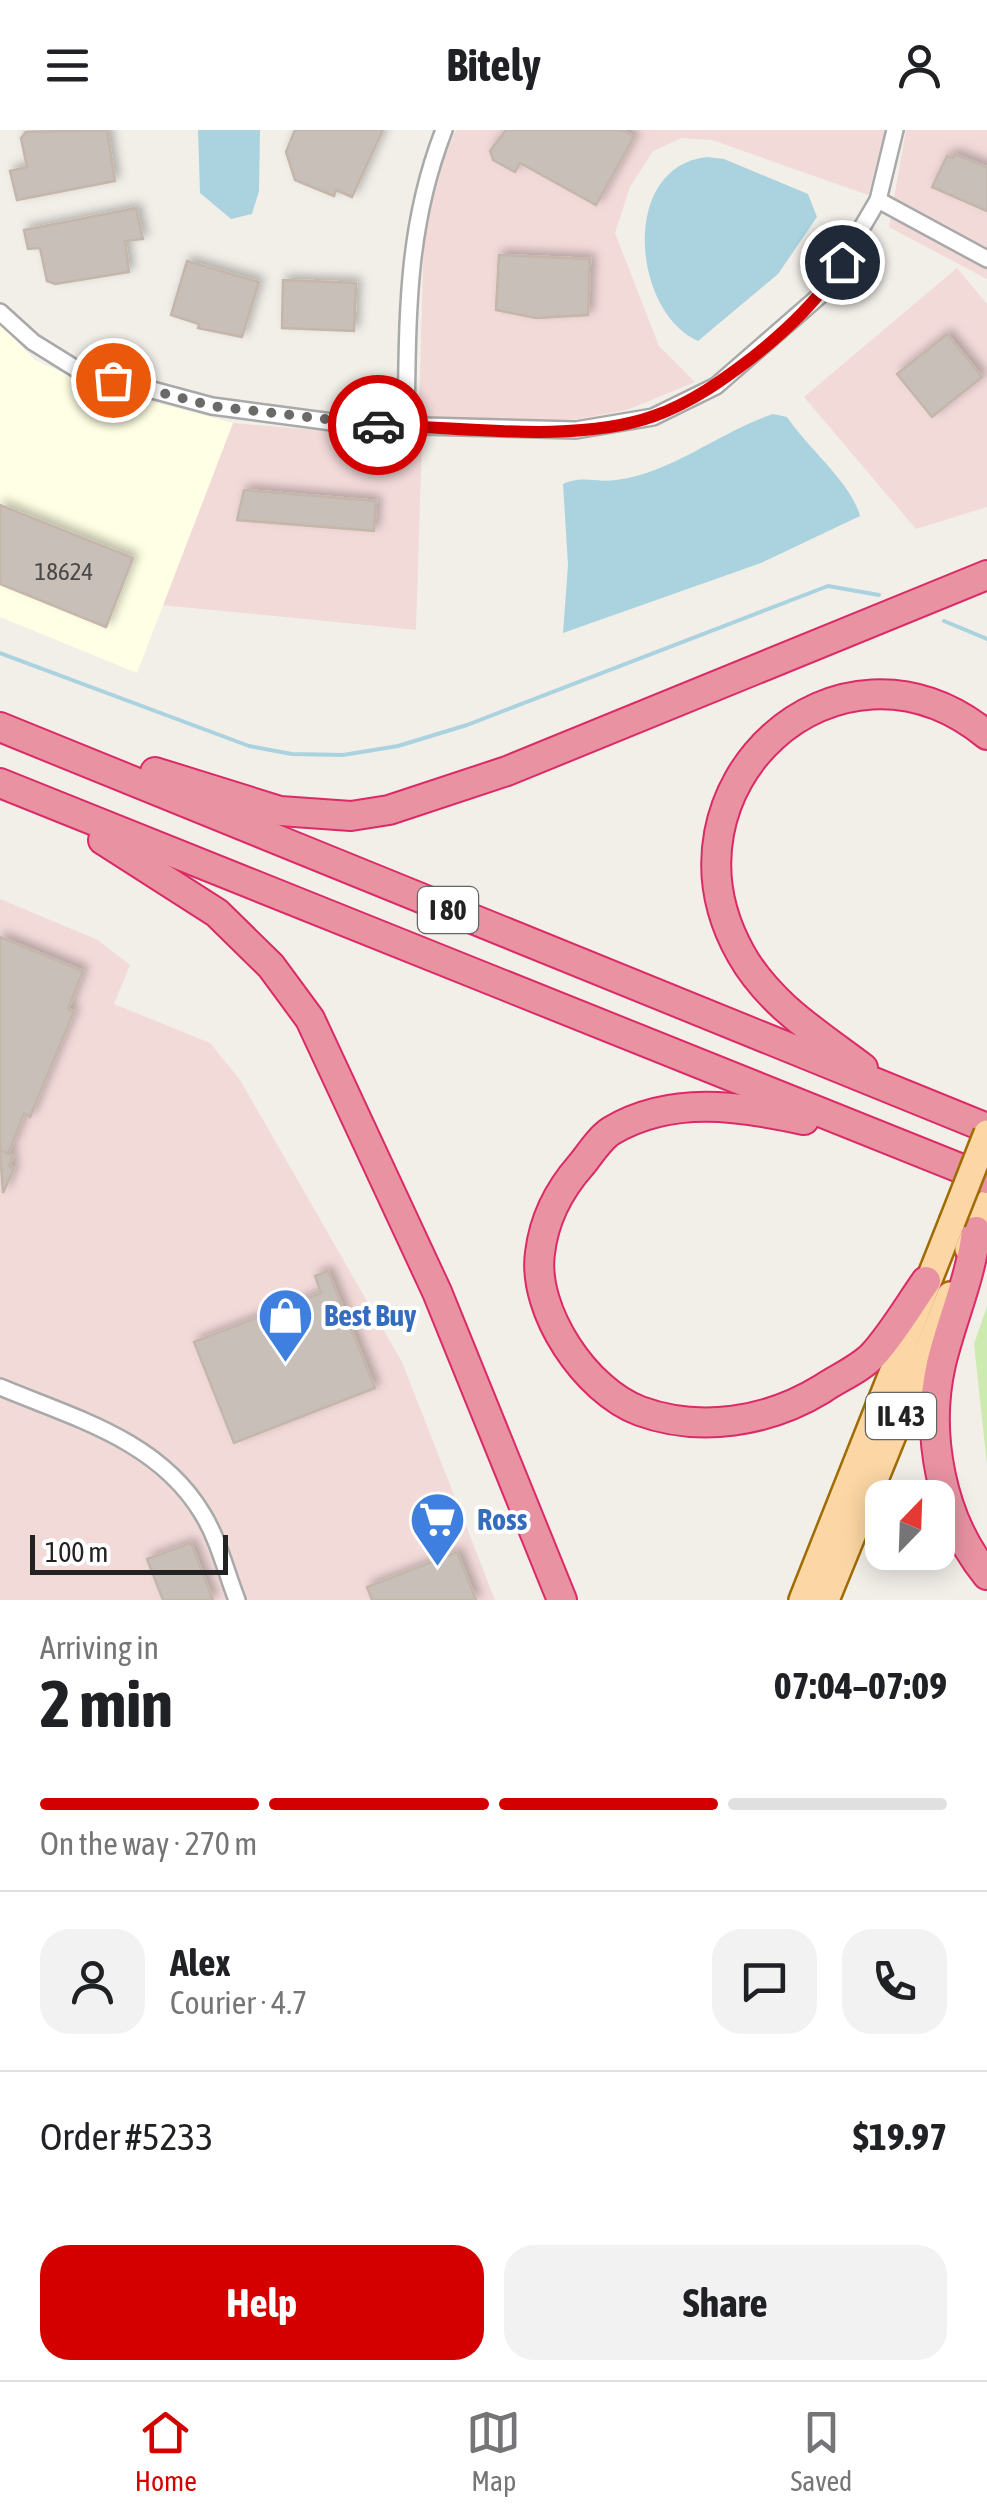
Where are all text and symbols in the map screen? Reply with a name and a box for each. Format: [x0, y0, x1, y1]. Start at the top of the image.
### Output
icon: menu [40, 38, 95, 93]
icon: person [892, 38, 947, 93]
text: Bitely [446, 39, 541, 91]
pin [800, 220, 885, 305]
icon: home [815, 235, 870, 290]
pin [71, 338, 156, 423]
icon: bag [86, 353, 141, 408]
courier [328, 375, 428, 475]
icon: car [351, 398, 406, 453]
house number: 18624 [35, 557, 93, 585]
road number: I 80 [418, 887, 478, 933]
shop icon: Best Buy [255, 1286, 315, 1365]
place label: Best Buy [324, 1298, 417, 1332]
road number: IL 43 [866, 1393, 936, 1439]
north arrow [865, 1480, 955, 1570]
map controls [865, 1480, 955, 1570]
supermarket icon: Ross [408, 1490, 468, 1569]
place label: Ross [477, 1502, 528, 1536]
scale bar [30, 1530, 228, 1574]
text: 100 m [45, 1536, 108, 1568]
text: Arriving in [40, 1629, 159, 1666]
text: 07:04–07:09 [774, 1664, 947, 1707]
text: 2 min [40, 1666, 173, 1741]
text: On the way · 270 m [40, 1825, 257, 1862]
button: person [40, 1929, 145, 2034]
button: chat [712, 1929, 817, 2034]
button: phone [842, 1929, 947, 2034]
text: Alex [170, 1941, 231, 1984]
text: Courier · 4.7 [170, 1984, 307, 2021]
text: Order #5233 [40, 2115, 213, 2158]
text: $19.97 [853, 2115, 947, 2158]
button: Help [40, 2245, 484, 2360]
button: Share [504, 2245, 947, 2360]
tab: Home [135, 2405, 197, 2497]
tab: Map [466, 2405, 521, 2497]
tab: Saved [790, 2405, 852, 2497]

